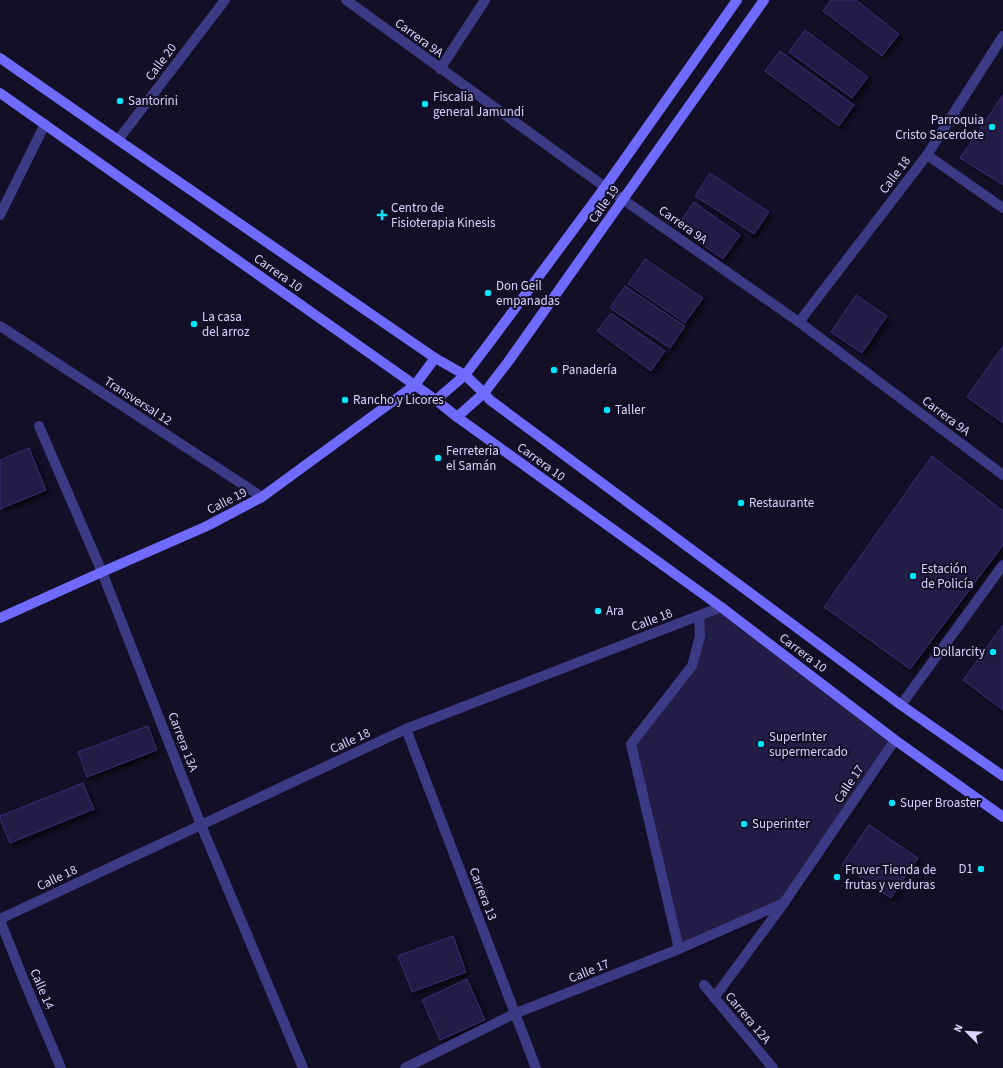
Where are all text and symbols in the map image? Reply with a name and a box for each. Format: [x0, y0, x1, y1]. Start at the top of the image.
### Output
street label: Carrera 9A [391, 14, 448, 62]
street label: Calle 20 [141, 40, 181, 84]
place label: Fiscalia general Jamundi [433, 88, 524, 121]
place label: Santorini [128, 92, 178, 110]
marker: Santorini [115, 96, 125, 106]
marker: Fiscalia general Jamundi [420, 99, 430, 109]
place label: Parroquia Cristo Sacerdote [895, 111, 984, 144]
marker: Parroquia Cristo Sacerdote [987, 122, 997, 132]
street label: Calle 18 [875, 153, 915, 197]
street label: Calle 19 [584, 181, 624, 227]
place label: Centro de Fisioterapia Kinesis [391, 199, 496, 232]
street label: Carrera 9A [655, 202, 712, 249]
marker: Centro de Fisioterapia Kinesis [376, 209, 388, 221]
street label: Carrera 10 [250, 250, 306, 296]
place label: Don Geil empanadas [496, 277, 560, 310]
marker: Don Geil empanadas [483, 288, 493, 298]
place label: La casa del arroz [202, 308, 250, 341]
marker: La casa del arroz [189, 319, 199, 329]
place label: Panadería [562, 361, 617, 379]
marker: Panadería [549, 365, 559, 375]
street label: Transversal 12 [101, 372, 175, 430]
place label: Rancho y Licores [353, 391, 444, 409]
street label: Carrera 9A [918, 392, 975, 441]
marker: Rancho y Licores [340, 395, 350, 405]
place label: Taller [615, 401, 646, 419]
marker: Taller [602, 405, 612, 415]
street label: Carrera 10 [513, 438, 569, 486]
place label: Ferreteria el Samán [446, 442, 499, 475]
marker: Ferreteria el Samán [433, 453, 443, 463]
street label: Calle 19 [204, 483, 250, 519]
place label: Restaurante [749, 494, 814, 512]
marker: Restaurante [736, 498, 746, 508]
place label: Estación de Policía [921, 560, 974, 593]
marker: Estación de Policía [908, 571, 918, 581]
place label: Ara [606, 602, 624, 620]
street label: Calle 18 [629, 604, 675, 636]
marker: Ara [593, 606, 603, 616]
street label: Carrera 10 [775, 629, 831, 677]
place label: Dollarcity [933, 643, 985, 661]
marker: Dollarcity [988, 647, 998, 657]
street label: Carrera 13A [163, 710, 203, 775]
street label: Calle 18 [327, 724, 373, 758]
place label: SuperInter supermercado [769, 728, 848, 761]
marker: SuperInter supermercado [756, 739, 766, 749]
street label: Calle 17 [830, 761, 868, 807]
place label: Super Broaster [900, 794, 981, 812]
marker: Super Broaster [887, 798, 897, 808]
place label: Superinter [752, 815, 810, 833]
marker: Superinter [739, 819, 749, 829]
place label: D1 [959, 860, 973, 878]
street label: Calle 18 [34, 861, 80, 895]
place label: Fruver Tienda de frutas y verduras [845, 861, 936, 894]
marker: D1 [976, 864, 986, 874]
street label: Carrera 13 [465, 865, 501, 923]
marker: Fruver Tienda de frutas y verduras [832, 872, 842, 882]
street label: Calle 17 [566, 955, 612, 987]
street label: Calle 14 [25, 966, 59, 1013]
street label: Carrera 12A [721, 988, 776, 1049]
north arrow [947, 1012, 987, 1052]
text: N [950, 1022, 967, 1035]

